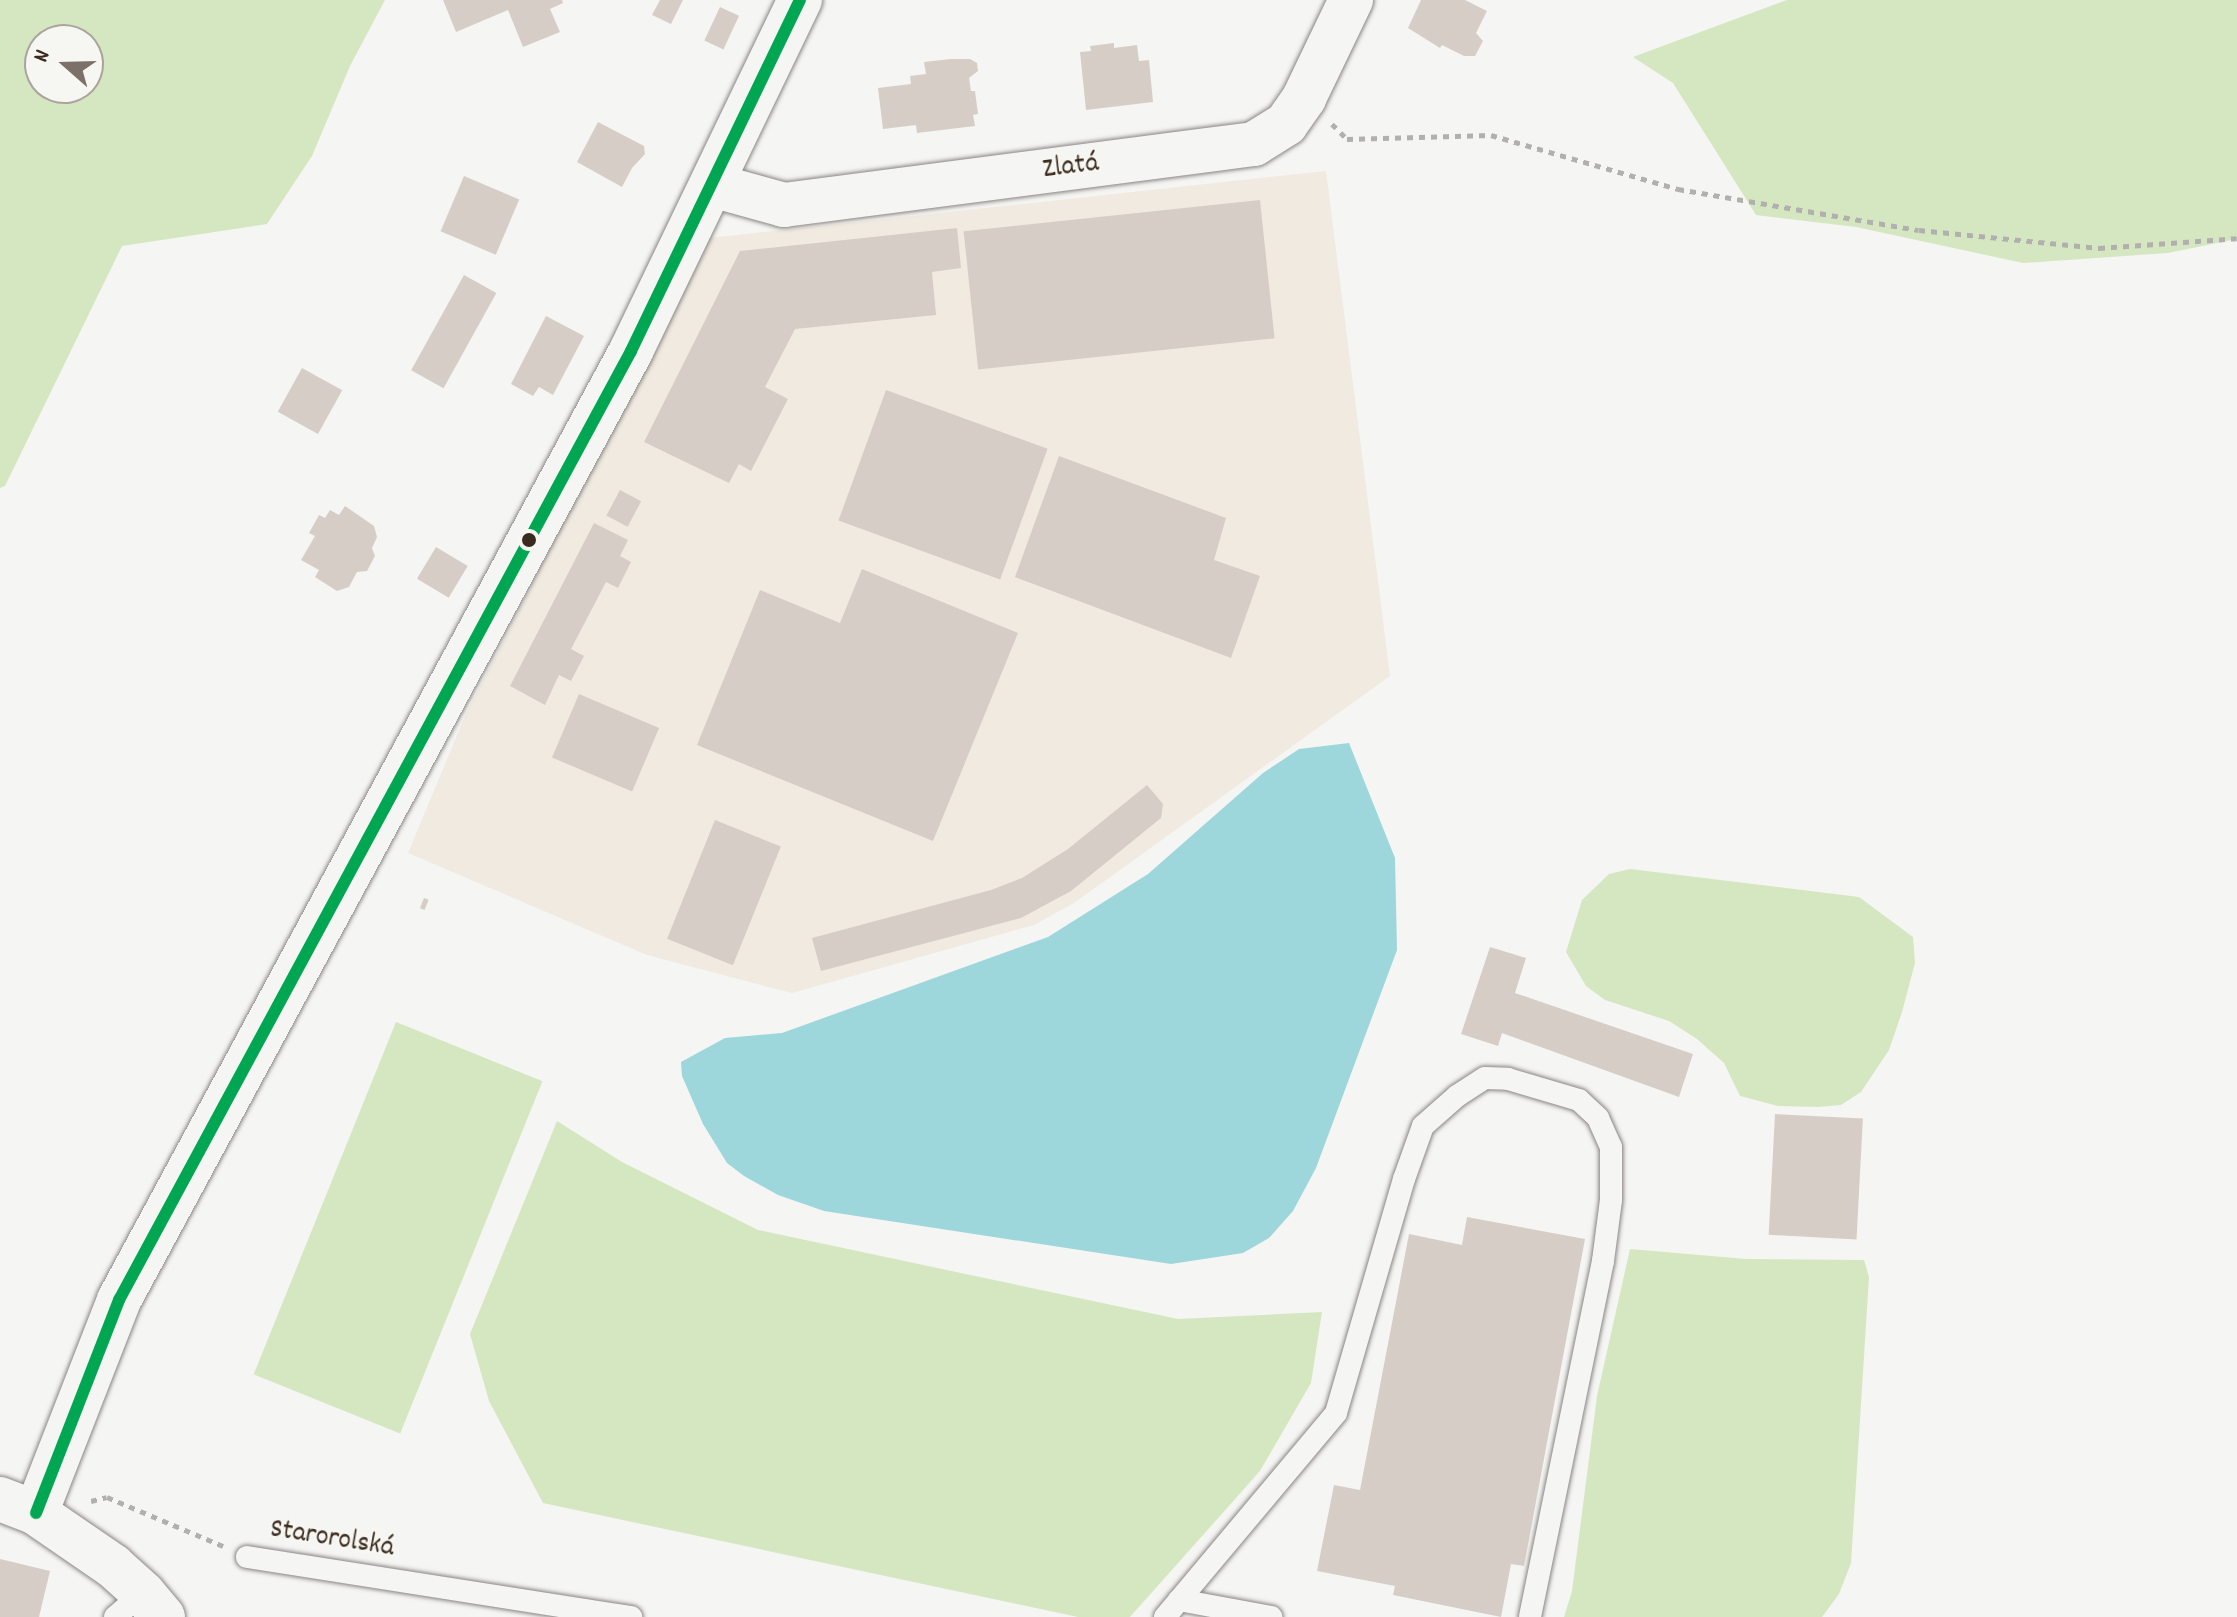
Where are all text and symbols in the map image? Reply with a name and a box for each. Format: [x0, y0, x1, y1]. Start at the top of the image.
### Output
north arrow [24, 24, 104, 104]
text: N [26, 46, 59, 67]
street label: Zlatá [1041, 148, 1101, 188]
unlabelled marker [521, 532, 537, 548]
street label: Starorolská [267, 1514, 397, 1566]

